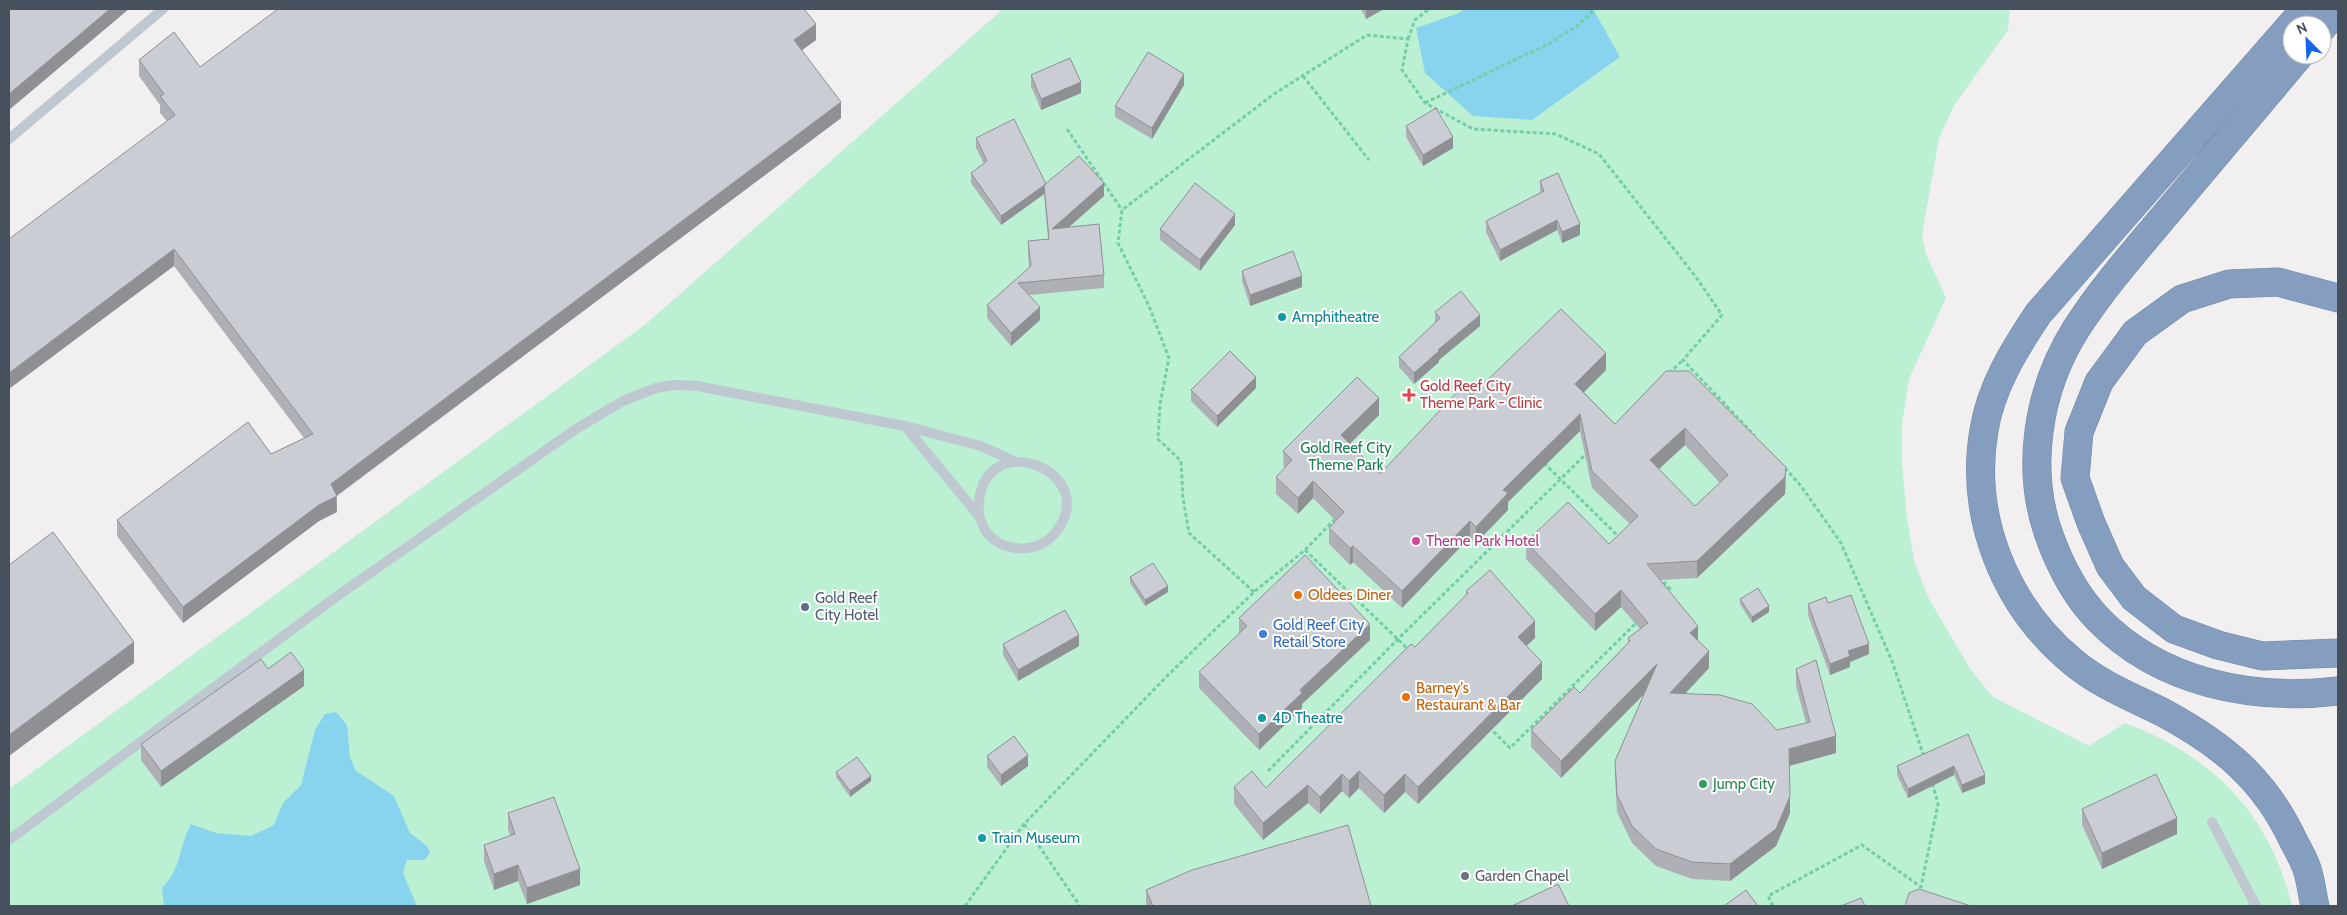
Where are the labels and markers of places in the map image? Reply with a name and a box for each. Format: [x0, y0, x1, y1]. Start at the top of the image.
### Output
place label: Amphitheatre [1292, 308, 1380, 326]
marker: Amphitheatre [1276, 311, 1288, 323]
place label: Gold Reef City Theme Park - Clinic [1420, 377, 1543, 412]
marker: Gold Reef City Theme Park - Clinic [1402, 388, 1416, 402]
place label: Theme Park Hotel [1426, 532, 1540, 550]
marker: Theme Park Hotel [1410, 535, 1422, 547]
place label: Oldees Diner [1308, 586, 1391, 604]
place label: Gold Reef City Hotel [815, 589, 879, 624]
marker: Oldees Diner [1292, 589, 1304, 601]
marker: Gold Reef City Hotel [799, 601, 811, 613]
place label: Gold Reef City Retail Store [1273, 616, 1365, 651]
marker: Gold Reef City Retail Store [1257, 628, 1269, 640]
place label: Barney's Restaurant & Bar [1416, 679, 1521, 714]
marker: Barney's Restaurant & Bar [1400, 691, 1412, 703]
place label: 4D Theatre [1272, 709, 1343, 727]
marker: 4D Theatre [1256, 712, 1268, 724]
place label: Jump City [1712, 775, 1775, 793]
marker: Jump City [1697, 778, 1709, 790]
place label: Train Museum [992, 829, 1080, 847]
marker: Train Museum [976, 832, 988, 844]
place label: Garden Chapel [1475, 867, 1569, 885]
marker: Garden Chapel [1459, 870, 1471, 882]

